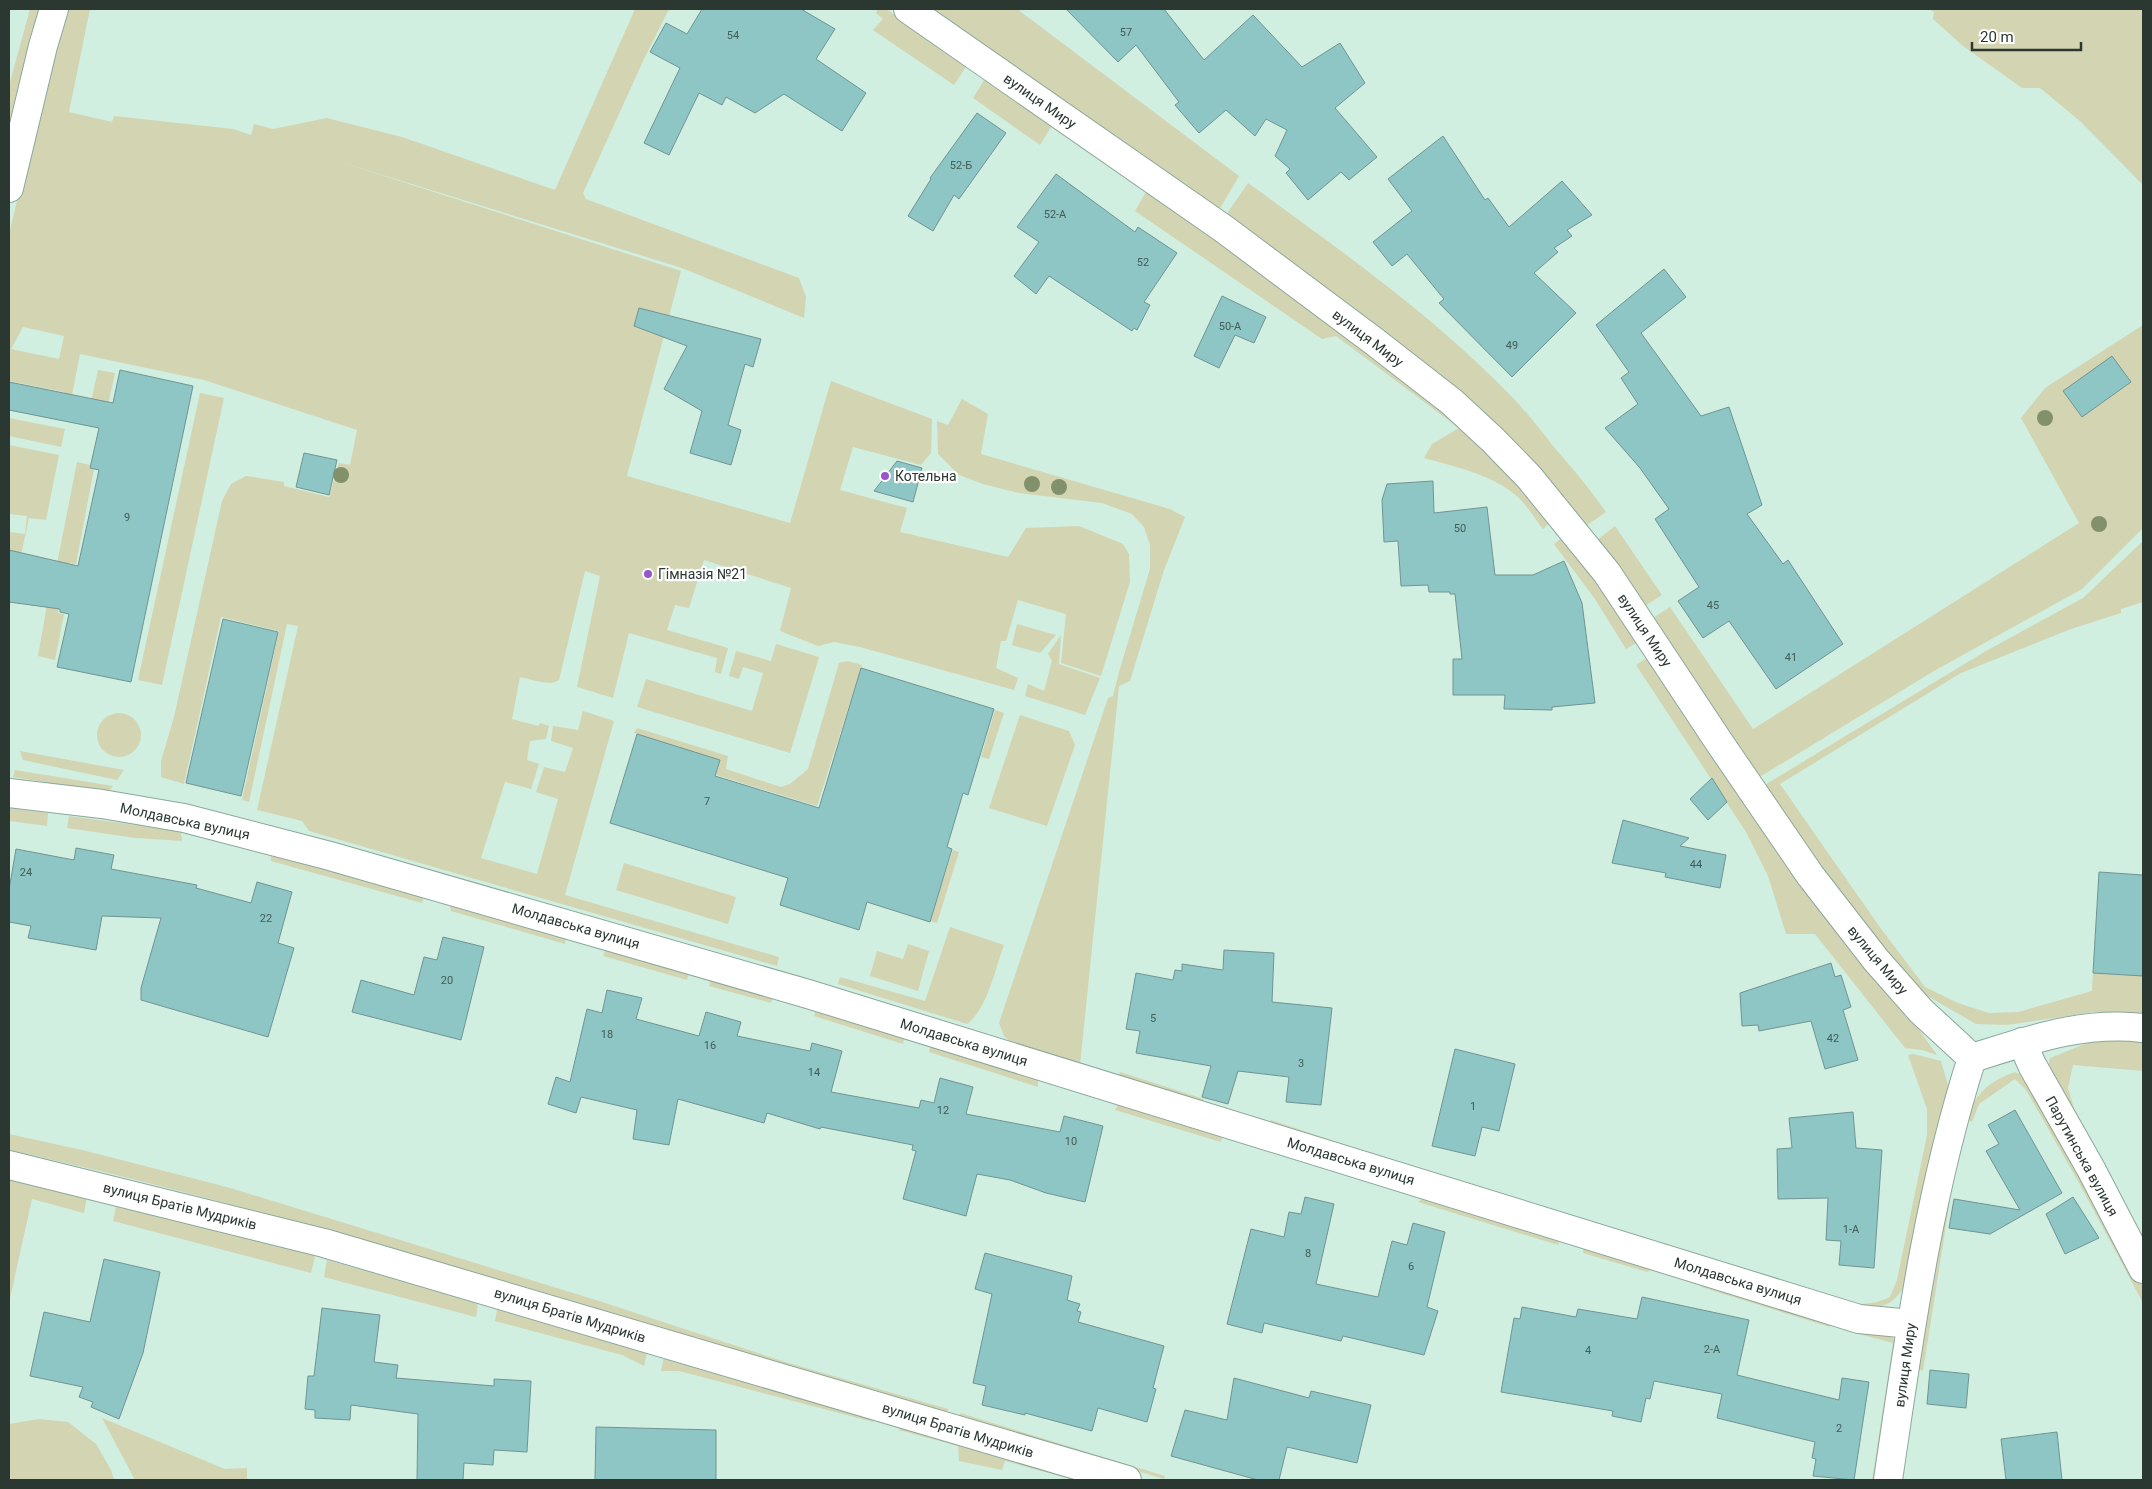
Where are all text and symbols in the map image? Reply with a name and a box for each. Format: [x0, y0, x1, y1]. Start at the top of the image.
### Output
scale bar [1972, 20, 2081, 52]
house number: 57 [1120, 26, 1132, 39]
text: 20 m [1980, 28, 2014, 46]
house number: 54 [727, 29, 739, 42]
street label: вулиця Миру [1001, 70, 1080, 132]
house number: 52-Б [950, 159, 972, 172]
house number: 52-А [1044, 208, 1067, 221]
house number: 52 [1137, 256, 1149, 269]
street label: вулиця Миру [1329, 306, 1407, 370]
house number: 50-А [1219, 320, 1242, 333]
house number: 49 [1506, 339, 1518, 352]
place label: Котельна [895, 468, 957, 484]
marker: Котельна [879, 470, 891, 482]
house number: 9 [124, 511, 130, 524]
house number: 50 [1454, 522, 1466, 535]
place label: Гімназія №21 [658, 566, 747, 582]
marker: Гімназія №21 [642, 568, 654, 580]
street label: вулиця Миру [1615, 590, 1676, 670]
house number: 45 [1707, 599, 1719, 612]
house number: 41 [1785, 651, 1797, 664]
house number: 7 [704, 795, 710, 808]
street label: Молдавська вулиця [119, 799, 251, 843]
house number: 44 [1690, 858, 1702, 871]
house number: 24 [20, 866, 32, 879]
street label: Молдавська вулиця [510, 900, 642, 952]
house number: 22 [260, 912, 272, 925]
street label: вулиця Миру [1845, 922, 1912, 998]
house number: 20 [441, 974, 453, 987]
house number: 5 [1150, 1012, 1156, 1025]
street label: Молдавська вулиця [898, 1015, 1030, 1069]
house number: 18 [601, 1028, 613, 1041]
house number: 42 [1827, 1032, 1839, 1045]
house number: 16 [704, 1039, 716, 1052]
house number: 3 [1298, 1057, 1304, 1070]
house number: 14 [808, 1066, 820, 1079]
street label: Парутинська вулиця [2042, 1093, 2122, 1219]
house number: 1 [1470, 1100, 1476, 1113]
house number: 12 [937, 1104, 949, 1117]
street label: Молдавська вулиця [1285, 1134, 1417, 1188]
house number: 10 [1065, 1135, 1077, 1148]
street label: вулиця Братів Мудриків [102, 1179, 258, 1233]
house number: 1-А [1843, 1223, 1860, 1236]
house number: 8 [1305, 1247, 1311, 1260]
street label: Молдавська вулиця [1672, 1254, 1804, 1308]
house number: 6 [1408, 1260, 1414, 1273]
street label: вулиця Братів Мудриків [492, 1284, 648, 1346]
street label: вулиця Миру [1891, 1322, 1919, 1408]
house number: 2-А [1704, 1343, 1721, 1356]
house number: 4 [1585, 1344, 1591, 1357]
street label: вулиця Братів Мудриків [880, 1399, 1036, 1461]
house number: 2 [1836, 1422, 1842, 1435]

